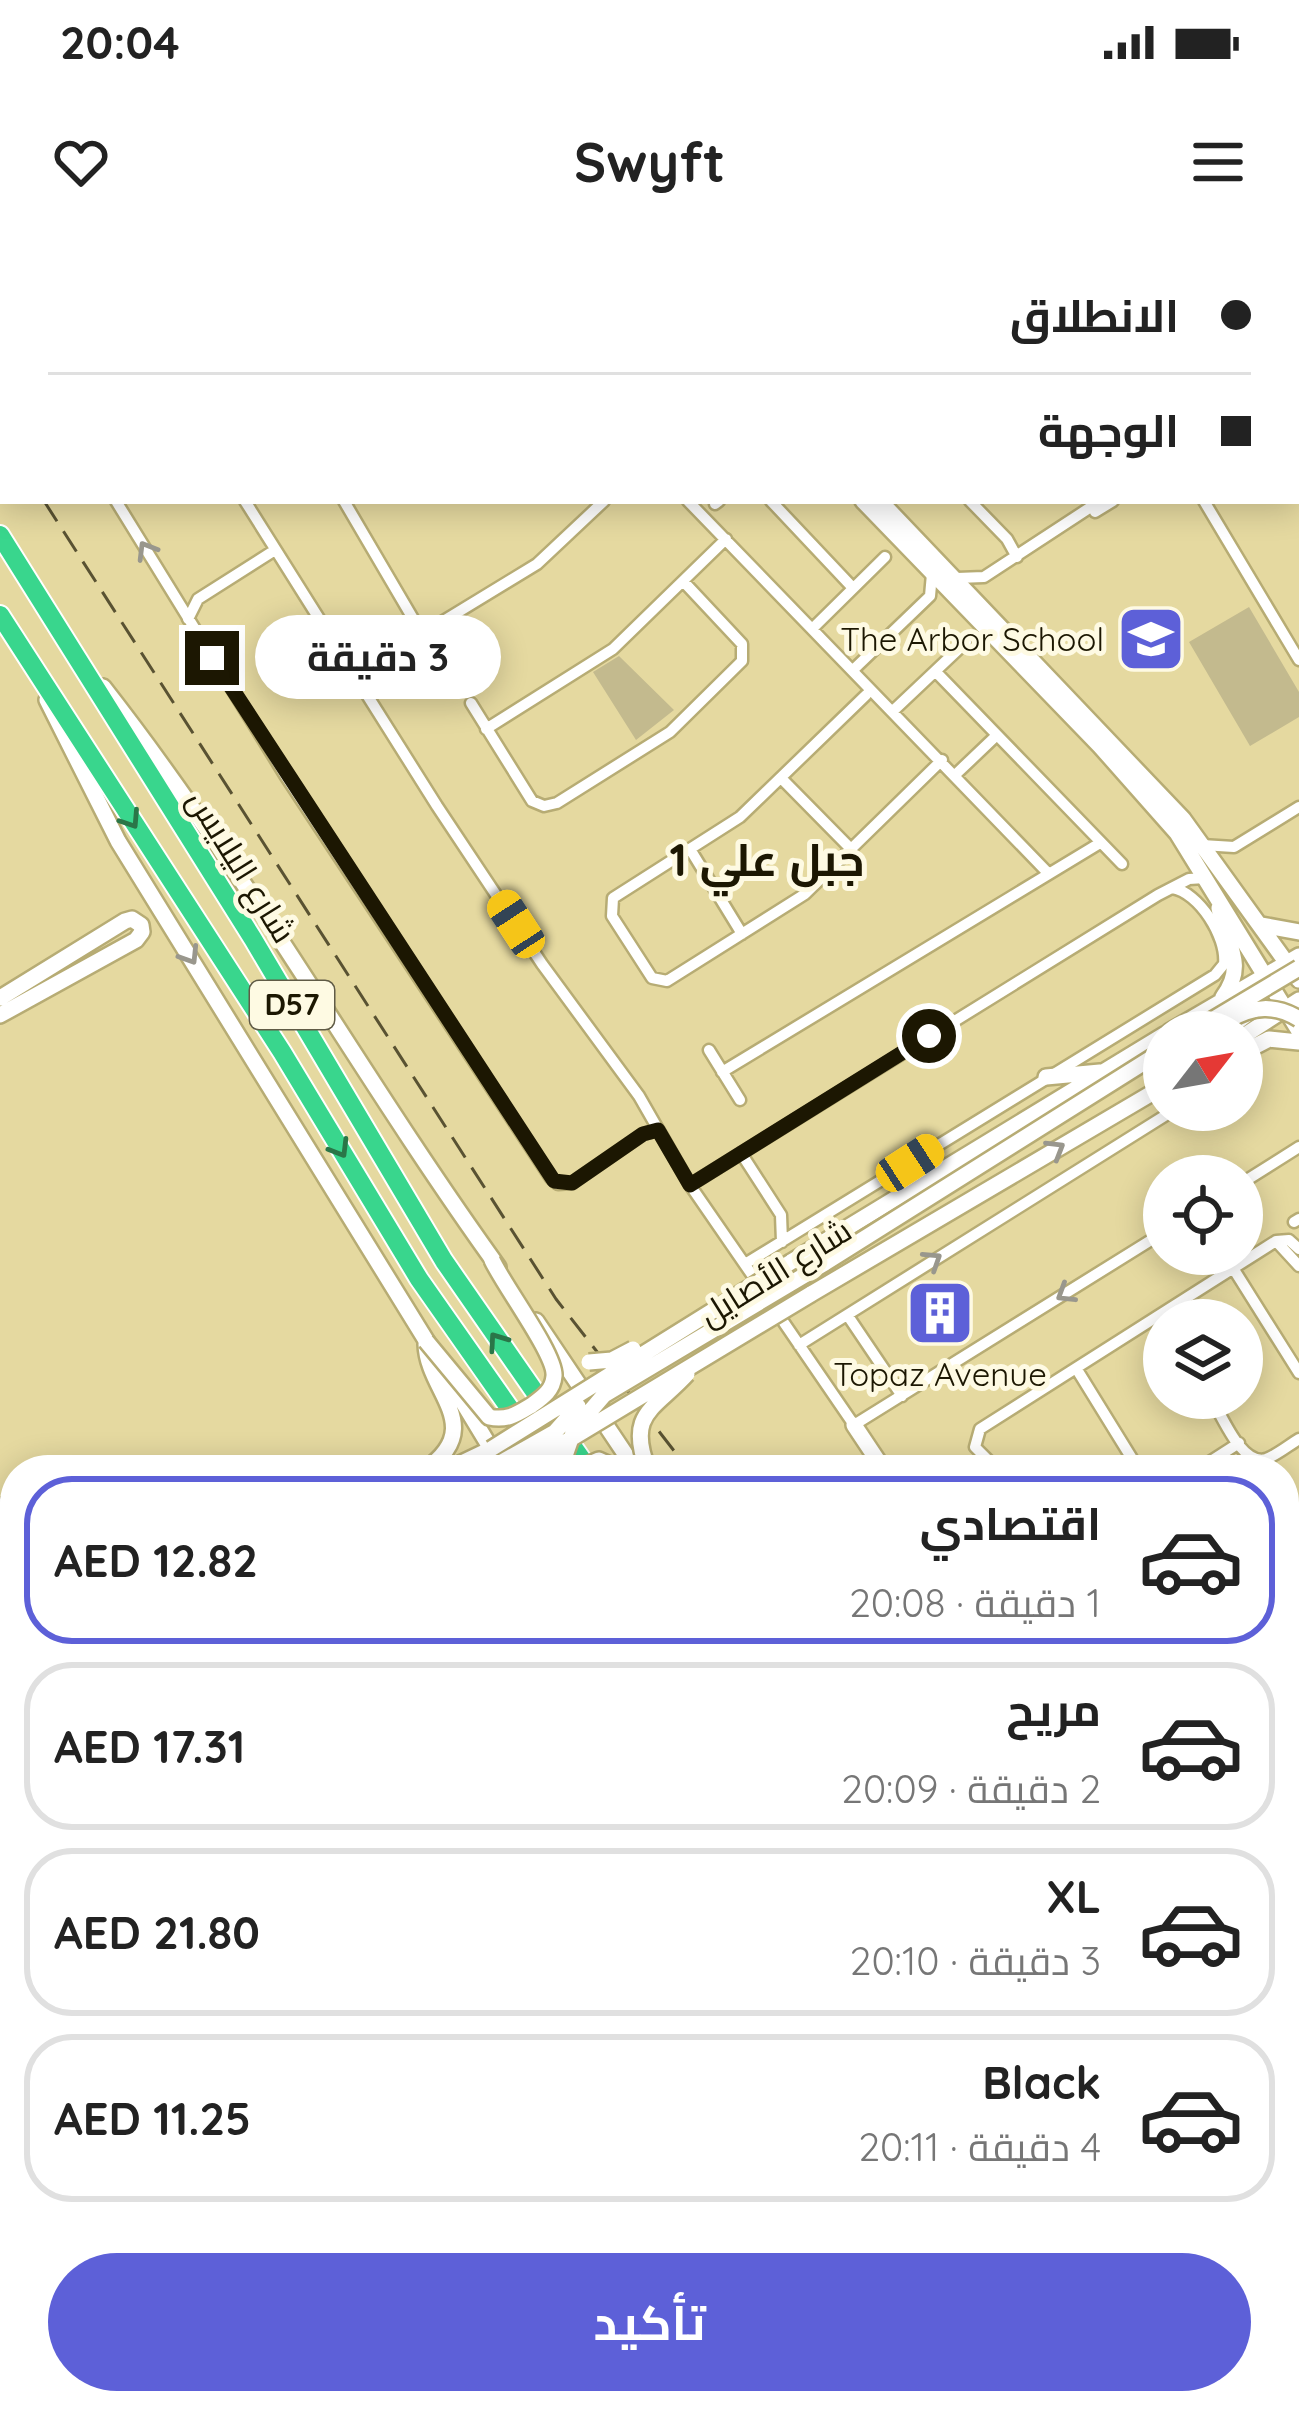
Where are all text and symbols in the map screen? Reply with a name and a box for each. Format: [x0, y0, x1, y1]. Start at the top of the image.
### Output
text: 20:04 [60, 14, 180, 70]
text: Swyft [574, 128, 725, 196]
icon: heart [48, 129, 114, 195]
icon: menu [1185, 129, 1251, 195]
text: الانطلاق [1010, 287, 1179, 343]
text: الوجهة [1038, 402, 1179, 458]
one-way arrow [138, 541, 160, 563]
school or university icon: The Arbor School [1116, 604, 1186, 674]
callout: 3 دقيقة [254, 616, 500, 700]
place label: The Arbor School [840, 618, 1104, 659]
route end [185, 631, 239, 685]
text: 3 دقيقة [307, 632, 449, 681]
street label: شارع اليلايس [177, 782, 306, 951]
one-way arrow [117, 806, 139, 828]
district label: جبل علي 1 [670, 831, 864, 897]
car [481, 884, 551, 964]
one-way arrow [176, 943, 198, 965]
road number: D57 [250, 981, 334, 1029]
route start [902, 1009, 956, 1063]
north arrow [1143, 1011, 1263, 1131]
map controls [1143, 1011, 1263, 1419]
car [870, 1128, 950, 1198]
one-way arrow [326, 1136, 348, 1158]
one-way arrow [1043, 1141, 1065, 1164]
button: locate [1143, 1155, 1263, 1275]
street label: شارع الأصايل [691, 1209, 860, 1337]
one-way arrow [920, 1252, 942, 1274]
building icon: Topaz Avenue [905, 1278, 975, 1348]
one-way arrow [1056, 1280, 1078, 1302]
button: layers [1143, 1299, 1263, 1419]
one-way arrow [489, 1332, 511, 1354]
place label: Topaz Avenue [833, 1353, 1047, 1394]
text: اقتصادي [920, 1495, 1101, 1551]
icon: car [1137, 1506, 1245, 1614]
text: AED 12.82 [54, 1532, 258, 1588]
text: 1 دقيقة · 20:08 [849, 1578, 1101, 1627]
text: مريح [1006, 1681, 1101, 1737]
icon: car [1137, 1692, 1245, 1800]
text: AED 17.31 [54, 1718, 245, 1774]
text: 2 دقيقة · 20:09 [841, 1764, 1101, 1813]
text: XL [1046, 1868, 1101, 1924]
icon: car [1137, 1878, 1245, 1986]
text: AED 21.80 [54, 1904, 260, 1960]
text: 3 دقيقة · 20:10 [850, 1936, 1101, 1985]
text: Black [982, 2054, 1101, 2110]
icon: car [1137, 2064, 1245, 2172]
text: AED 11.25 [54, 2090, 251, 2146]
text: 4 دقيقة · 20:11 [858, 2122, 1101, 2171]
button: تأكيد [48, 2253, 1251, 2391]

